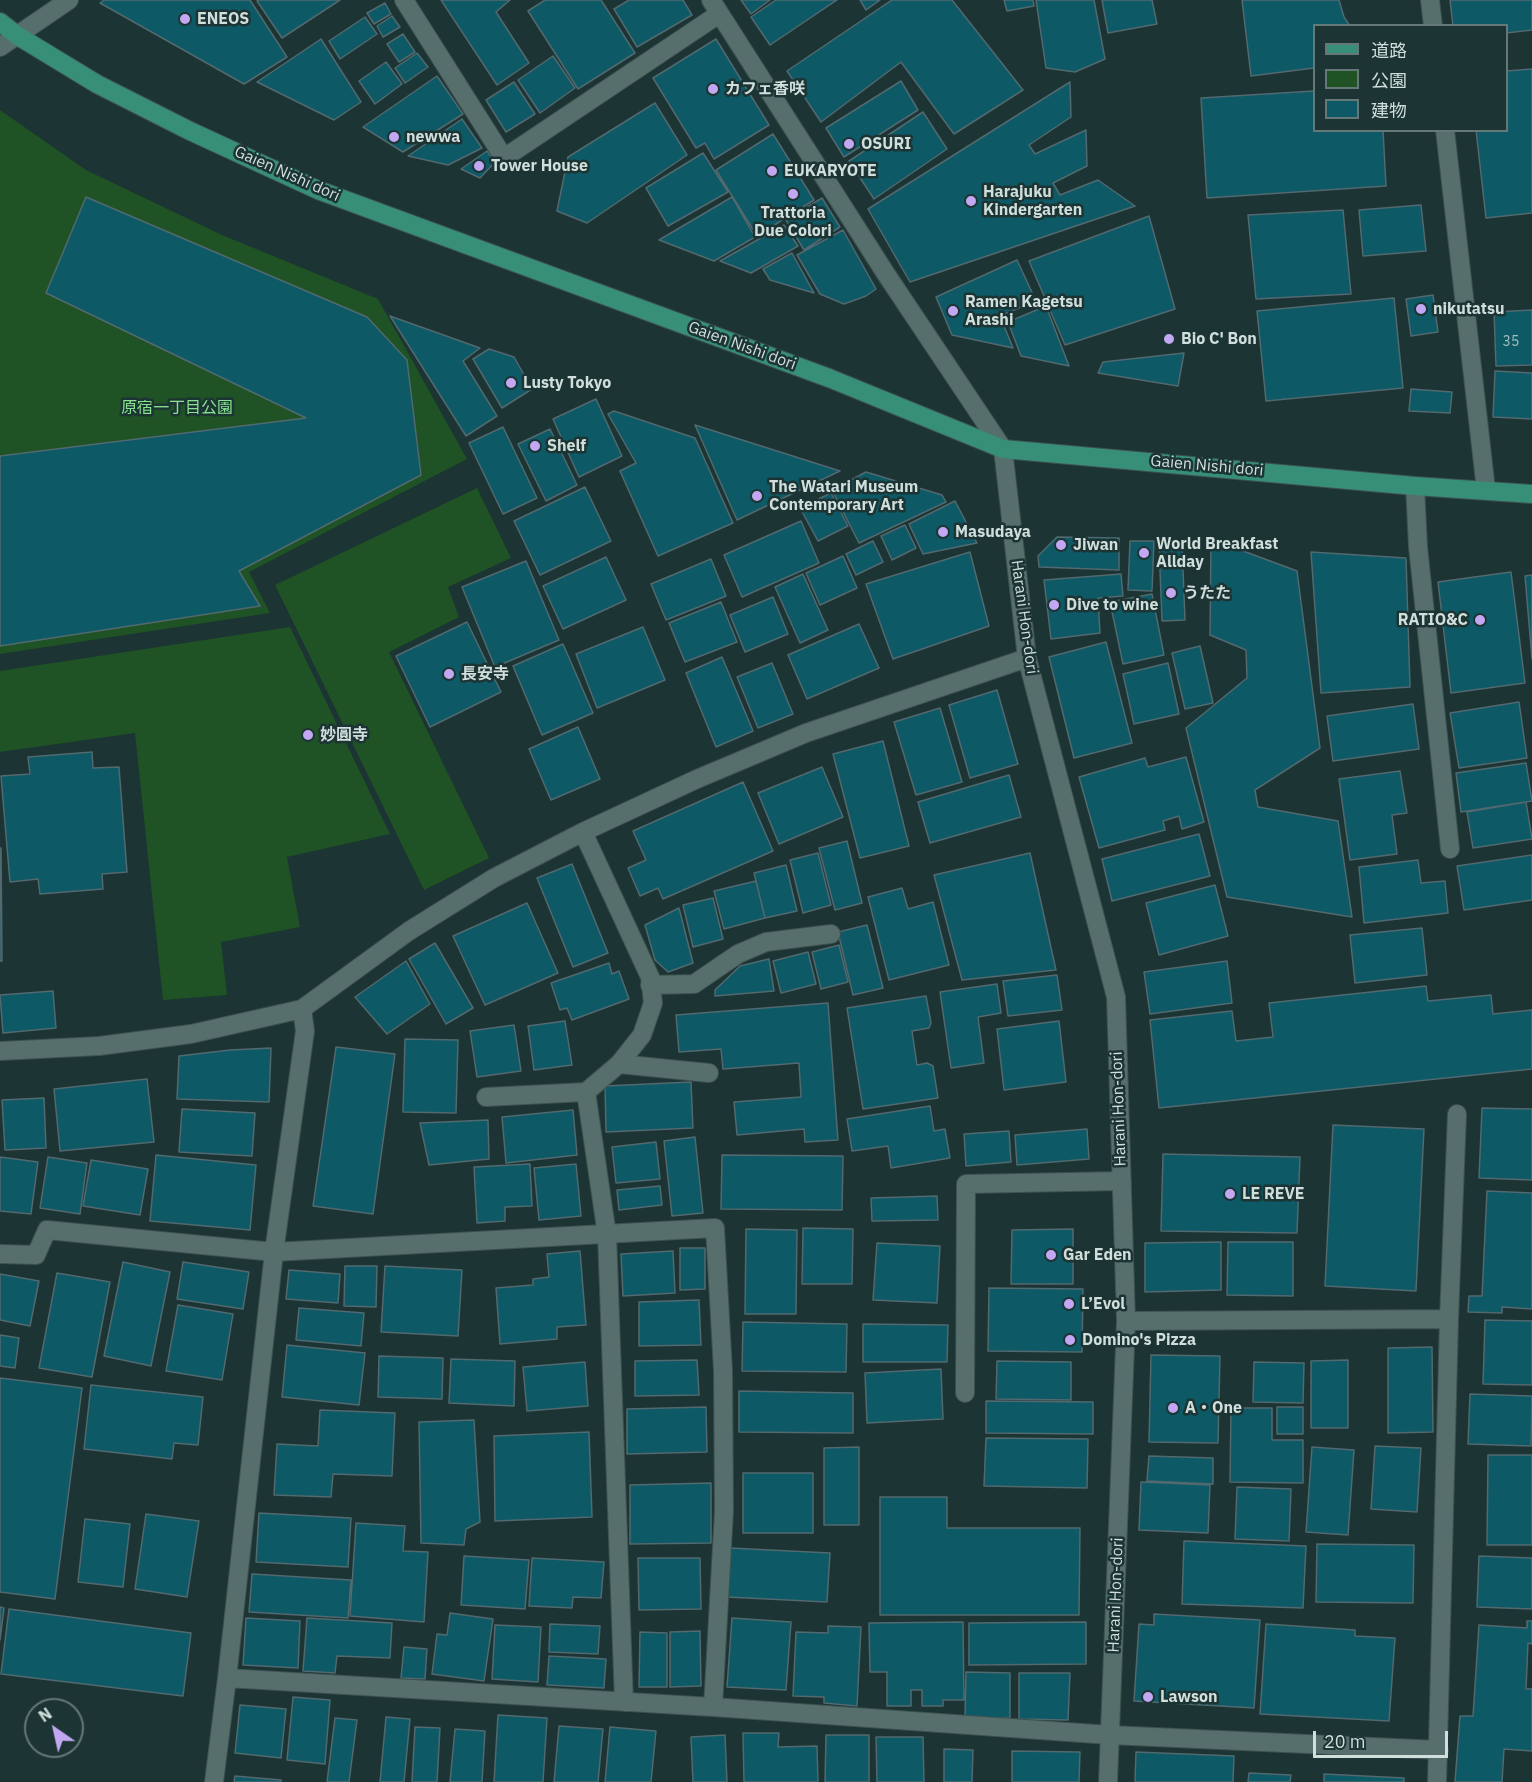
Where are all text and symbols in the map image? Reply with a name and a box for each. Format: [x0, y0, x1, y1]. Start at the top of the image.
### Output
place label: ENEOS [197, 9, 249, 29]
marker: ENEOS [178, 12, 192, 26]
legend [1313, 24, 1508, 132]
text: 道路 [1371, 39, 1407, 62]
text: 公園 [1371, 69, 1407, 92]
place label: カフェ香咲 [725, 79, 805, 99]
marker: カフェ香咲 [706, 82, 720, 96]
text: 建物 [1371, 99, 1407, 122]
place label: newwa [406, 127, 460, 147]
marker: newwa [387, 130, 401, 144]
place label: OSURI [861, 134, 911, 154]
marker: OSURI [842, 137, 856, 151]
street label: Gaien Nishi dori [231, 142, 343, 206]
place label: Tower House [491, 156, 588, 176]
marker: Tower House [472, 159, 486, 173]
place label: EUKARYOTE [784, 161, 877, 181]
marker: EUKARYOTE [765, 164, 779, 178]
place label: Harajuku Kindergarten [983, 182, 1082, 220]
marker: Trattoria Due Colori [786, 187, 800, 201]
marker: Harajuku Kindergarten [964, 194, 978, 208]
place label: Trattoria Due Colori [754, 203, 832, 241]
place label: Ramen Kagetsu Arashi [965, 292, 1083, 330]
place label: nikutatsu [1433, 299, 1505, 319]
marker: nikutatsu [1414, 302, 1428, 316]
marker: Ramen Kagetsu Arashi [946, 304, 960, 318]
street label: Gaien Nishi dori [685, 318, 799, 374]
place label: Bio C' Bon [1181, 329, 1257, 349]
marker: Bio C' Bon [1162, 332, 1176, 346]
house number: 35 [1503, 334, 1519, 350]
place label: Lusty Tokyo [523, 373, 611, 393]
marker: Lusty Tokyo [504, 376, 518, 390]
park label: 原宿一丁目公園 [121, 398, 233, 418]
place label: Shelf [547, 436, 586, 456]
marker: Shelf [528, 439, 542, 453]
street label: Gaien Nishi dori [1150, 451, 1264, 481]
place label: The Watari Museum Contemporary Art [769, 477, 918, 515]
marker: The Watari Museum Contemporary Art [750, 489, 764, 503]
place label: Masudaya [955, 522, 1031, 542]
marker: Masudaya [936, 525, 950, 539]
place label: World Breakfast Allday [1156, 534, 1278, 572]
place label: Jiwan [1073, 535, 1118, 555]
marker: Jiwan [1054, 538, 1068, 552]
marker: World Breakfast Allday [1137, 546, 1151, 560]
street label: Harani Hon-dori [1006, 559, 1042, 675]
place label: うたた [1183, 583, 1231, 603]
marker: うたた [1164, 586, 1178, 600]
place label: Dive to wine [1066, 595, 1158, 615]
marker: Dive to wine [1047, 598, 1061, 612]
place label: RATIO&C [1398, 610, 1468, 630]
marker: RATIO&C [1473, 613, 1487, 627]
place label: 長安寺 [461, 664, 509, 684]
marker: 長安寺 [442, 667, 456, 681]
place label: 妙圓寺 [320, 725, 368, 745]
marker: 妙圓寺 [301, 728, 315, 742]
street label: Harani Hon-dori [1107, 1051, 1131, 1167]
place label: LE REVE [1242, 1184, 1305, 1204]
marker: LE REVE [1223, 1187, 1237, 1201]
place label: Gar Eden [1063, 1245, 1132, 1265]
marker: Gar Eden [1044, 1248, 1058, 1262]
place label: L’Evol [1081, 1294, 1125, 1314]
marker: L’Evol [1062, 1297, 1076, 1311]
place label: Domino's Pizza [1082, 1330, 1196, 1350]
marker: Domino's Pizza [1063, 1333, 1077, 1347]
place label: A・One [1185, 1398, 1242, 1418]
marker: A・One [1166, 1401, 1180, 1415]
street label: Harani Hon-dori [1104, 1537, 1128, 1653]
place label: Lawson [1160, 1687, 1218, 1707]
marker: Lawson [1141, 1690, 1155, 1704]
north arrow [24, 1698, 84, 1758]
text: N [35, 1703, 55, 1726]
scale bar [1316, 1719, 1451, 1757]
text: 20 m [1324, 1730, 1366, 1753]

